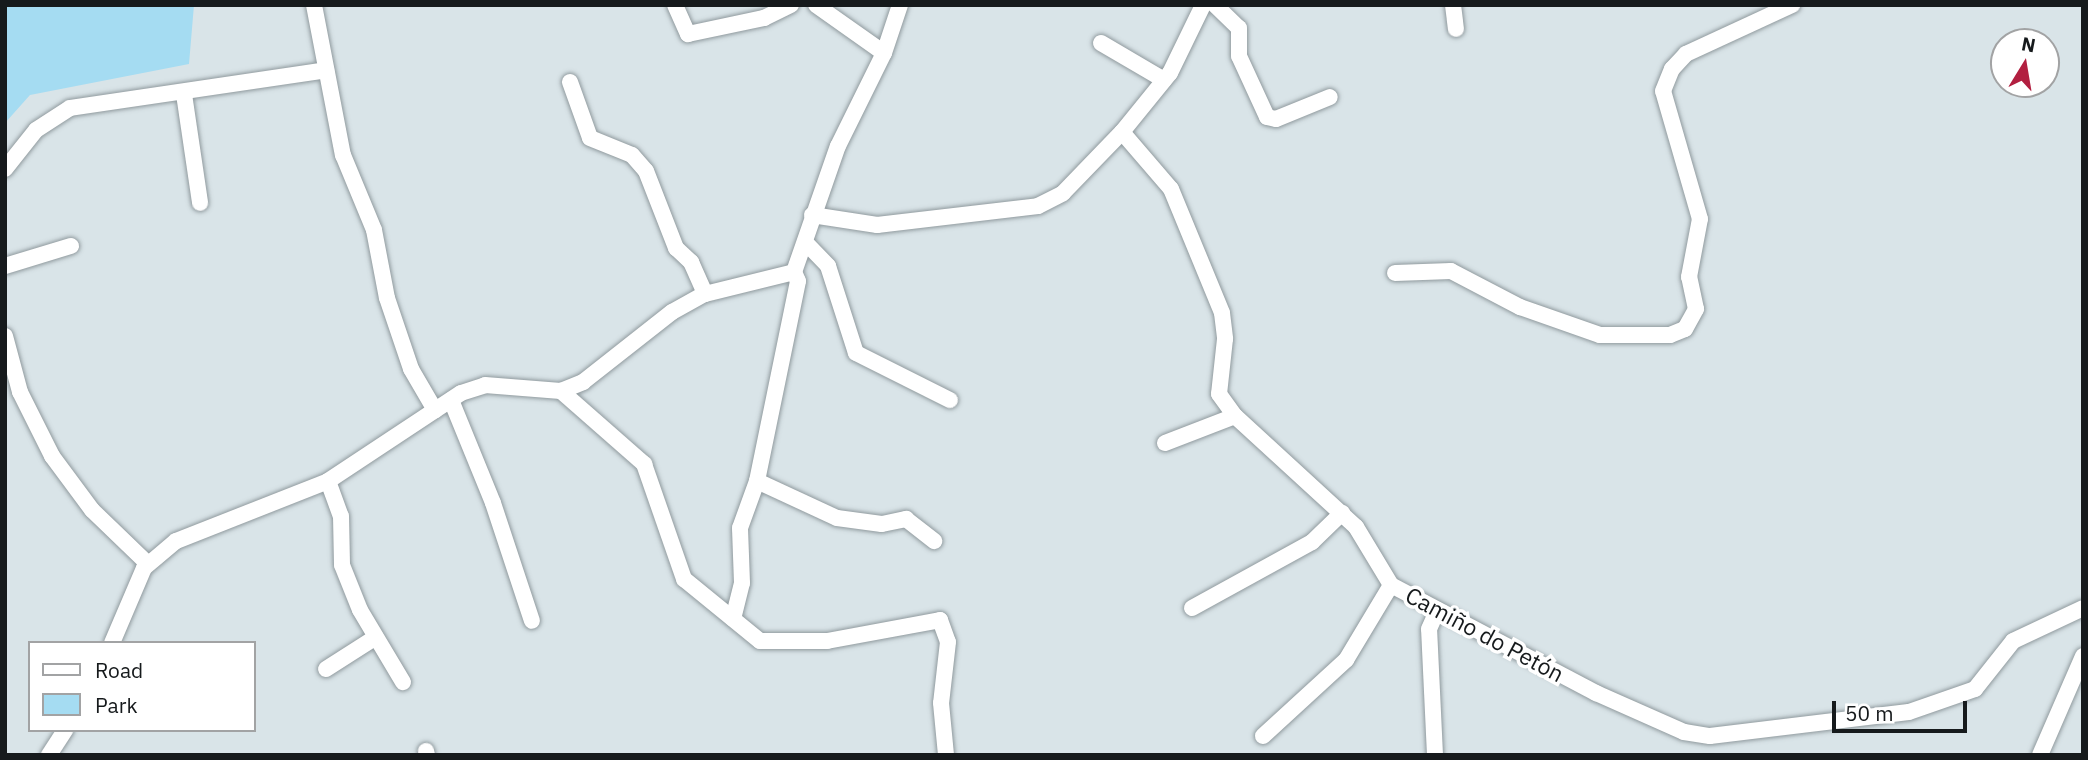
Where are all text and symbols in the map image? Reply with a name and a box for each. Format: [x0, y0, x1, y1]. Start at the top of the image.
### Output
north arrow [1990, 28, 2060, 98]
text: N [2020, 31, 2038, 57]
street label: Camiño do Petón [1401, 581, 1569, 687]
legend [28, 641, 256, 732]
text: Road [95, 656, 143, 684]
scale bar [1836, 686, 1971, 730]
text: Park [95, 691, 138, 719]
text: 50 m [1845, 699, 1894, 727]

